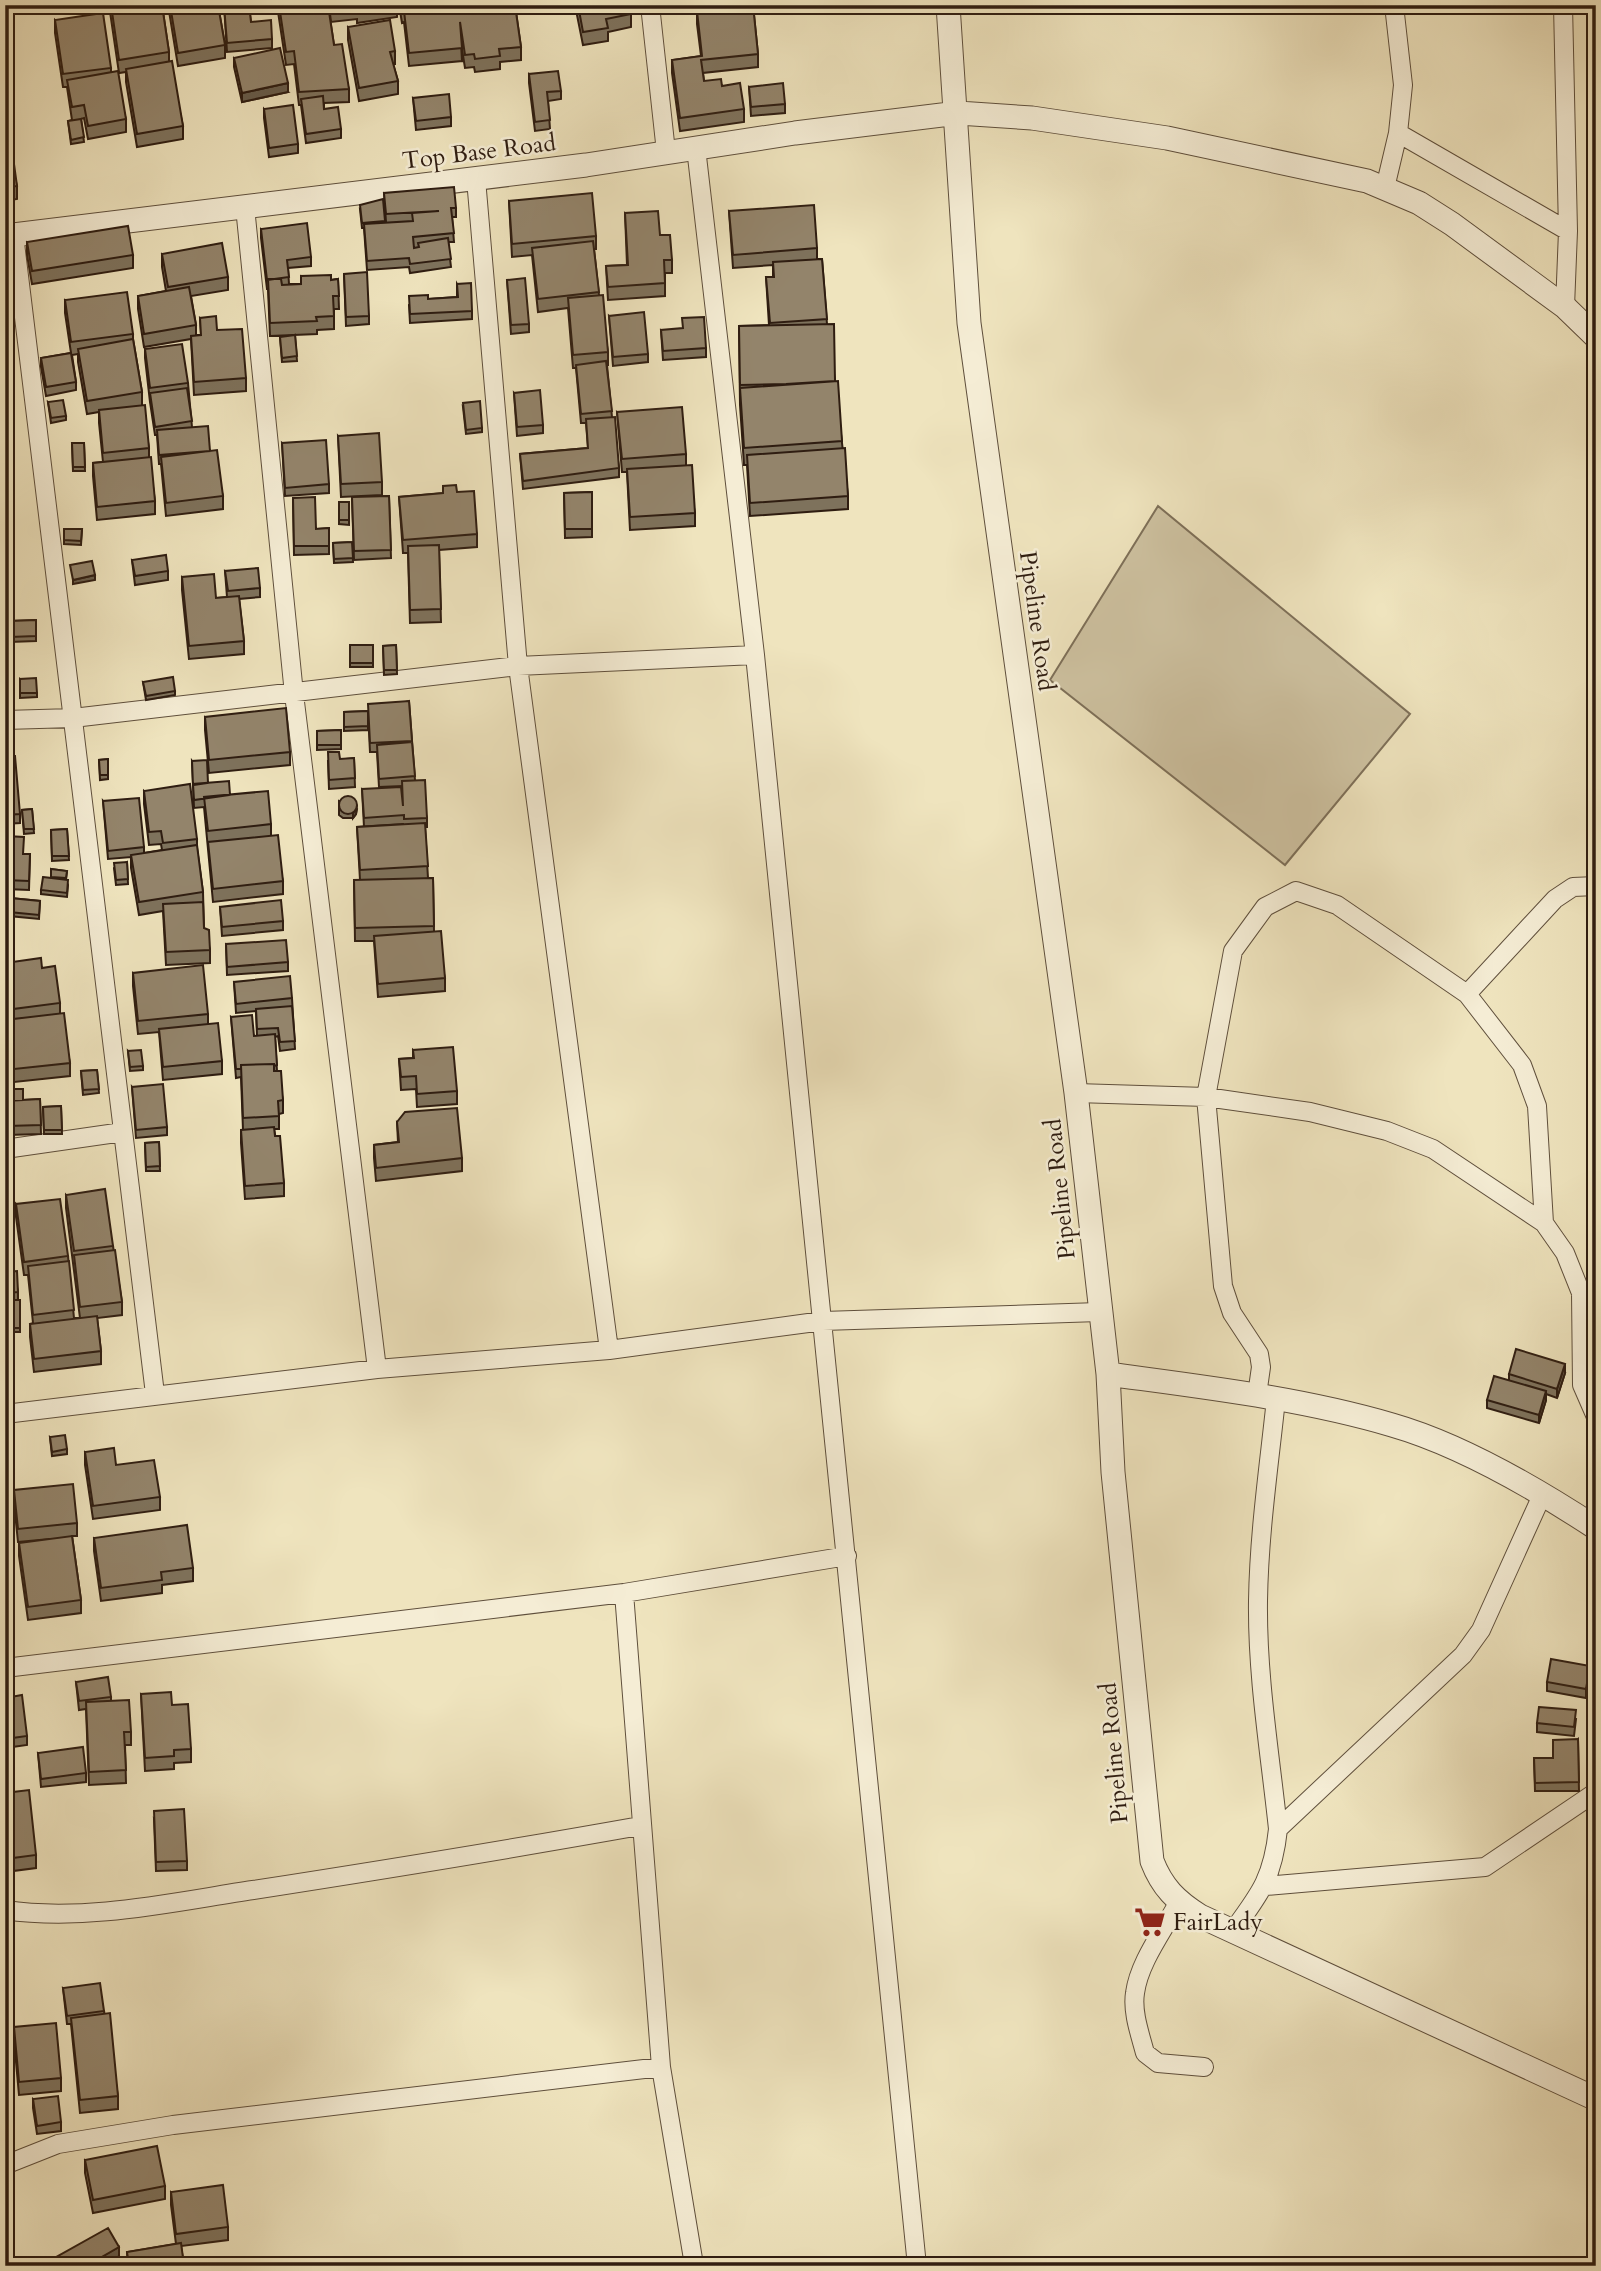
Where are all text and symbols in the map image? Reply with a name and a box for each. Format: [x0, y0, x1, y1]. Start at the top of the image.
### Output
street label: Top Base Road [400, 126, 558, 178]
street label: Pipeline Road [1011, 549, 1063, 693]
street label: Pipeline Road [1036, 1117, 1084, 1261]
street label: Pipeline Road [1091, 1681, 1137, 1825]
supermarket icon: FairLady [1133, 1905, 1167, 1939]
place label: FairLady [1173, 1906, 1263, 1939]

